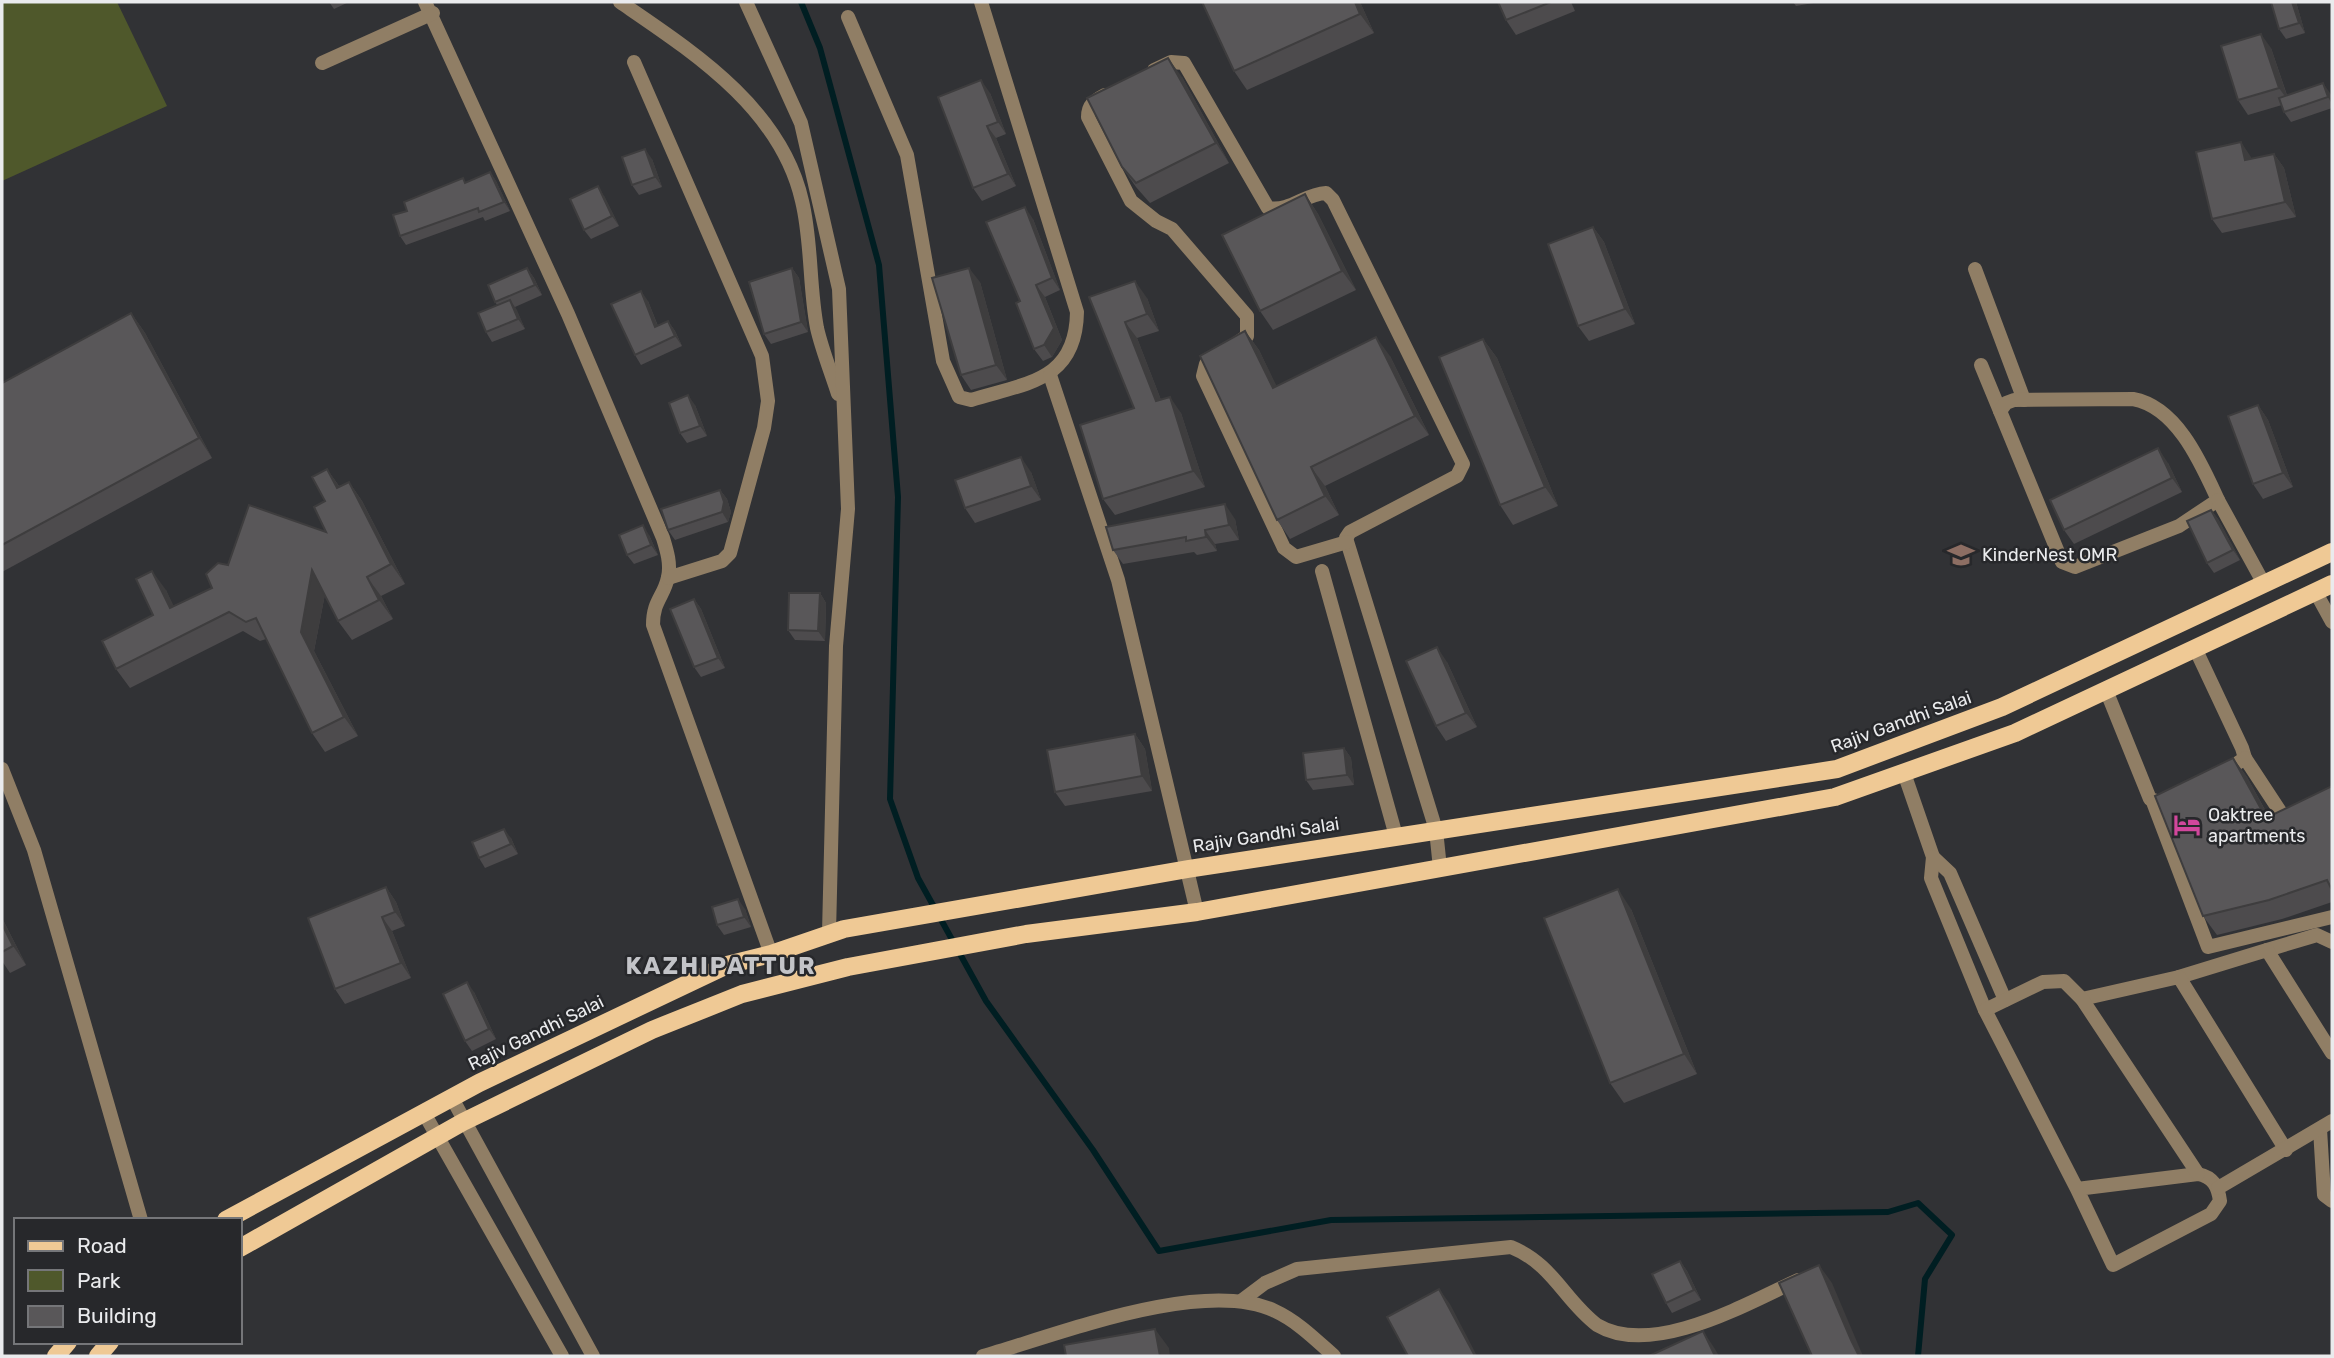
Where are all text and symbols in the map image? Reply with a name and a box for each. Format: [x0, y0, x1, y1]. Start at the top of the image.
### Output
school or university icon: KinderNest OMR [1946, 540, 1976, 570]
place label: KinderNest OMR [1982, 544, 2117, 566]
street label: Rajiv Gandhi Salai [1828, 686, 1974, 758]
place label: Oaktree apartments [2208, 804, 2306, 847]
hotel icon: Oaktree apartments [2172, 810, 2202, 840]
street label: Rajiv Gandhi Salai [1191, 813, 1341, 857]
district label: KAZHIPATTUR [625, 952, 817, 980]
street label: Rajiv Gandhi Salai [465, 991, 607, 1075]
legend [14, 1218, 242, 1344]
text: Road [77, 1233, 127, 1258]
text: Park [77, 1268, 121, 1293]
text: Building [77, 1303, 157, 1328]

